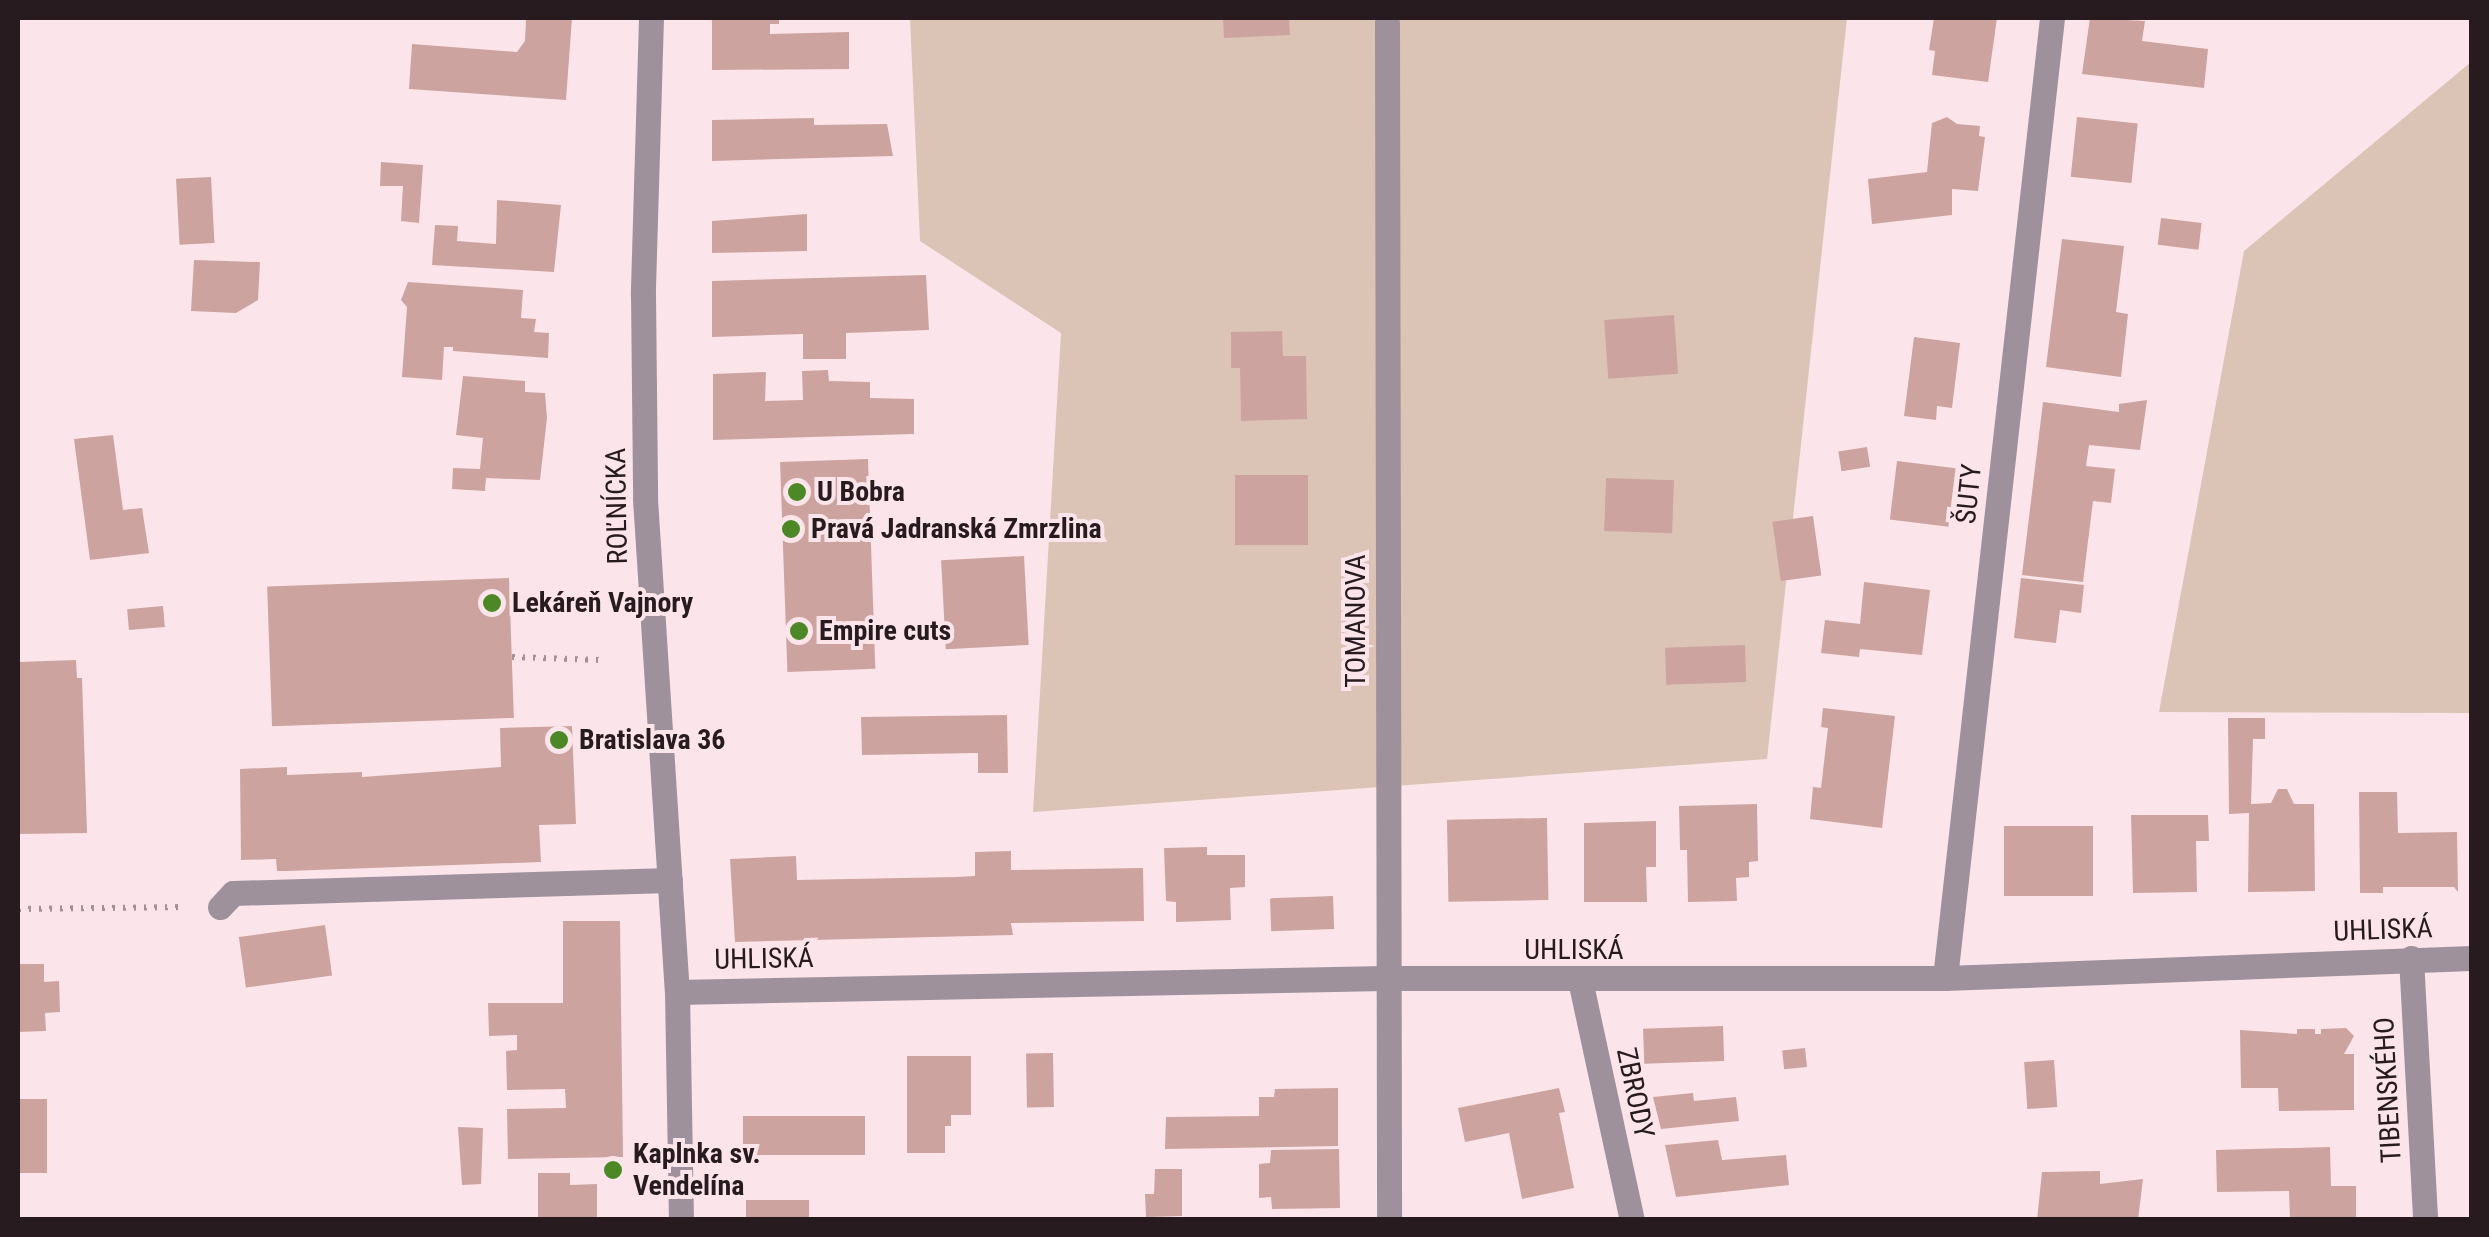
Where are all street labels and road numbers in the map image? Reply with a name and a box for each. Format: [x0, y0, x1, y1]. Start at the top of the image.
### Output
street label: ROĽNÍCKA [599, 447, 635, 565]
street label: ŠUTY [1949, 463, 1989, 525]
street label: TOMANOVA [1339, 554, 1373, 688]
street label: UHLISKÁ [2333, 911, 2433, 949]
street label: UHLISKÁ [1524, 933, 1624, 967]
street label: UHLISKÁ [714, 941, 814, 977]
street label: TIBENSKÉHO [2367, 1016, 2409, 1164]
street label: ZBRODY [1609, 1045, 1661, 1141]

